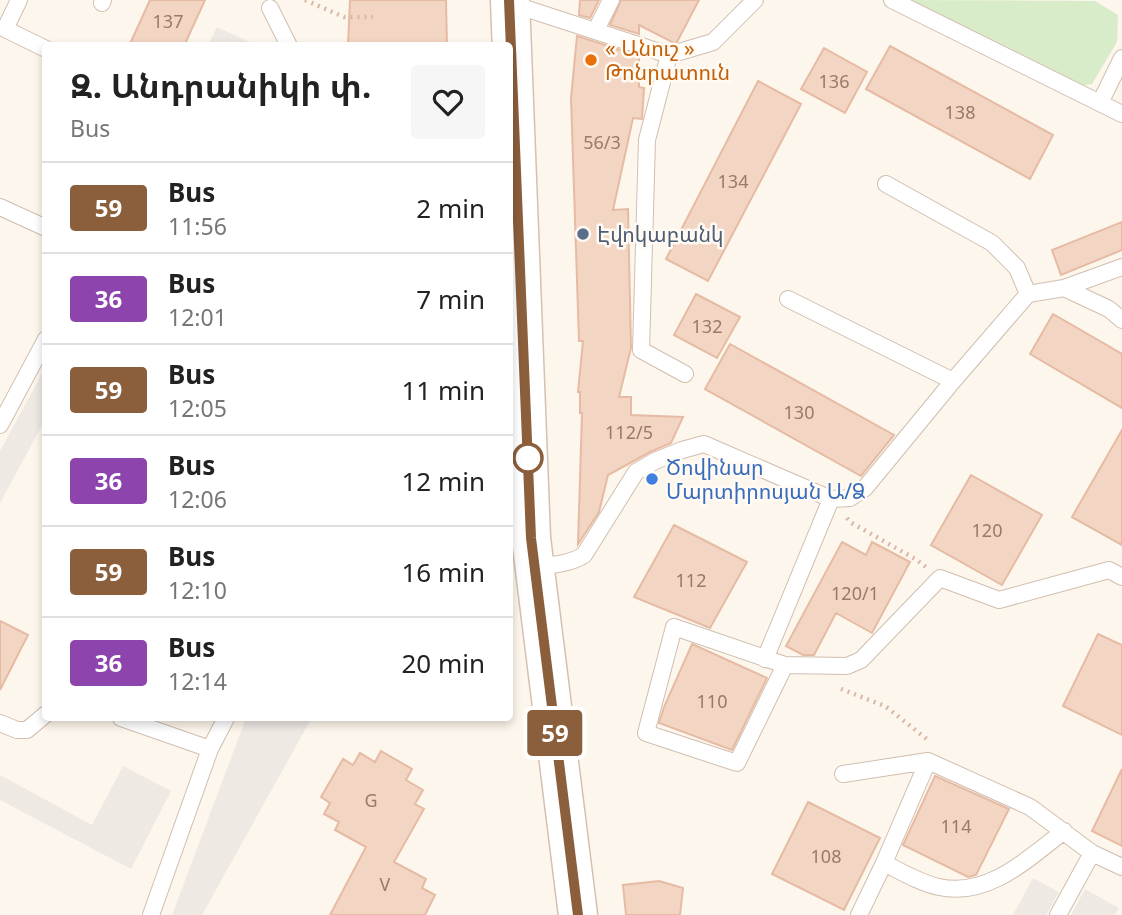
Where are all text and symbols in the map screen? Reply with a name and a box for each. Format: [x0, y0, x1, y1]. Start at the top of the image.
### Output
house number: 137 [153, 9, 183, 33]
place label: « Անուշ » Թոնրատուն [605, 34, 730, 86]
marker: « Անուշ » Թոնրատուն [583, 52, 599, 68]
text: Զ. Անդրանիկի փ. [70, 63, 371, 108]
button: heart [411, 65, 485, 139]
house number: 136 [819, 69, 849, 93]
house number: 138 [945, 100, 975, 124]
text: Bus [70, 112, 110, 144]
house number: 56/3 [583, 130, 621, 154]
house number: 134 [718, 169, 748, 193]
text: Bus [168, 174, 215, 210]
text: 2 min [416, 190, 485, 226]
text: 59 [95, 191, 122, 224]
text: 11:56 [168, 210, 227, 242]
place label: Էվոկաբանկ [597, 220, 724, 248]
marker: Էվոկաբանկ [575, 226, 591, 242]
text: Bus [168, 265, 215, 301]
text: 7 min [416, 281, 485, 317]
text: 36 [95, 282, 122, 315]
text: 12:01 [168, 301, 227, 333]
house number: 132 [692, 314, 722, 338]
text: Bus [168, 356, 215, 392]
text: 11 min [401, 372, 485, 408]
text: 59 [95, 373, 122, 406]
text: 12:05 [168, 392, 227, 424]
house number: 130 [784, 400, 814, 424]
house number: 112/5 [605, 420, 653, 444]
unlabelled marker [513, 443, 543, 473]
text: Bus [168, 447, 215, 483]
place label: Ծովինար Մարտիրոսյան Ա/Ձ [666, 453, 866, 505]
text: 12 min [401, 463, 485, 499]
text: 36 [95, 464, 122, 497]
marker: Ծովինար Մարտիրոսյան Ա/Ձ [644, 471, 660, 487]
text: 12:06 [168, 483, 227, 515]
house number: 120 [972, 518, 1002, 542]
text: Bus [168, 538, 215, 574]
text: 16 min [401, 554, 485, 590]
text: 59 [95, 555, 122, 588]
house number: 112 [676, 568, 706, 592]
text: 12:10 [168, 574, 227, 606]
house number: 120/1 [831, 581, 879, 605]
text: Bus [168, 629, 215, 665]
text: 20 min [401, 645, 485, 681]
text: 36 [95, 646, 122, 679]
text: 12:14 [168, 665, 227, 697]
house number: 110 [697, 689, 727, 713]
line badge: 59 [524, 710, 586, 756]
text: 59 [541, 716, 569, 749]
house number: G [364, 788, 378, 812]
house number: 114 [941, 814, 971, 838]
house number: 108 [811, 844, 841, 868]
house number: V [380, 872, 391, 896]

